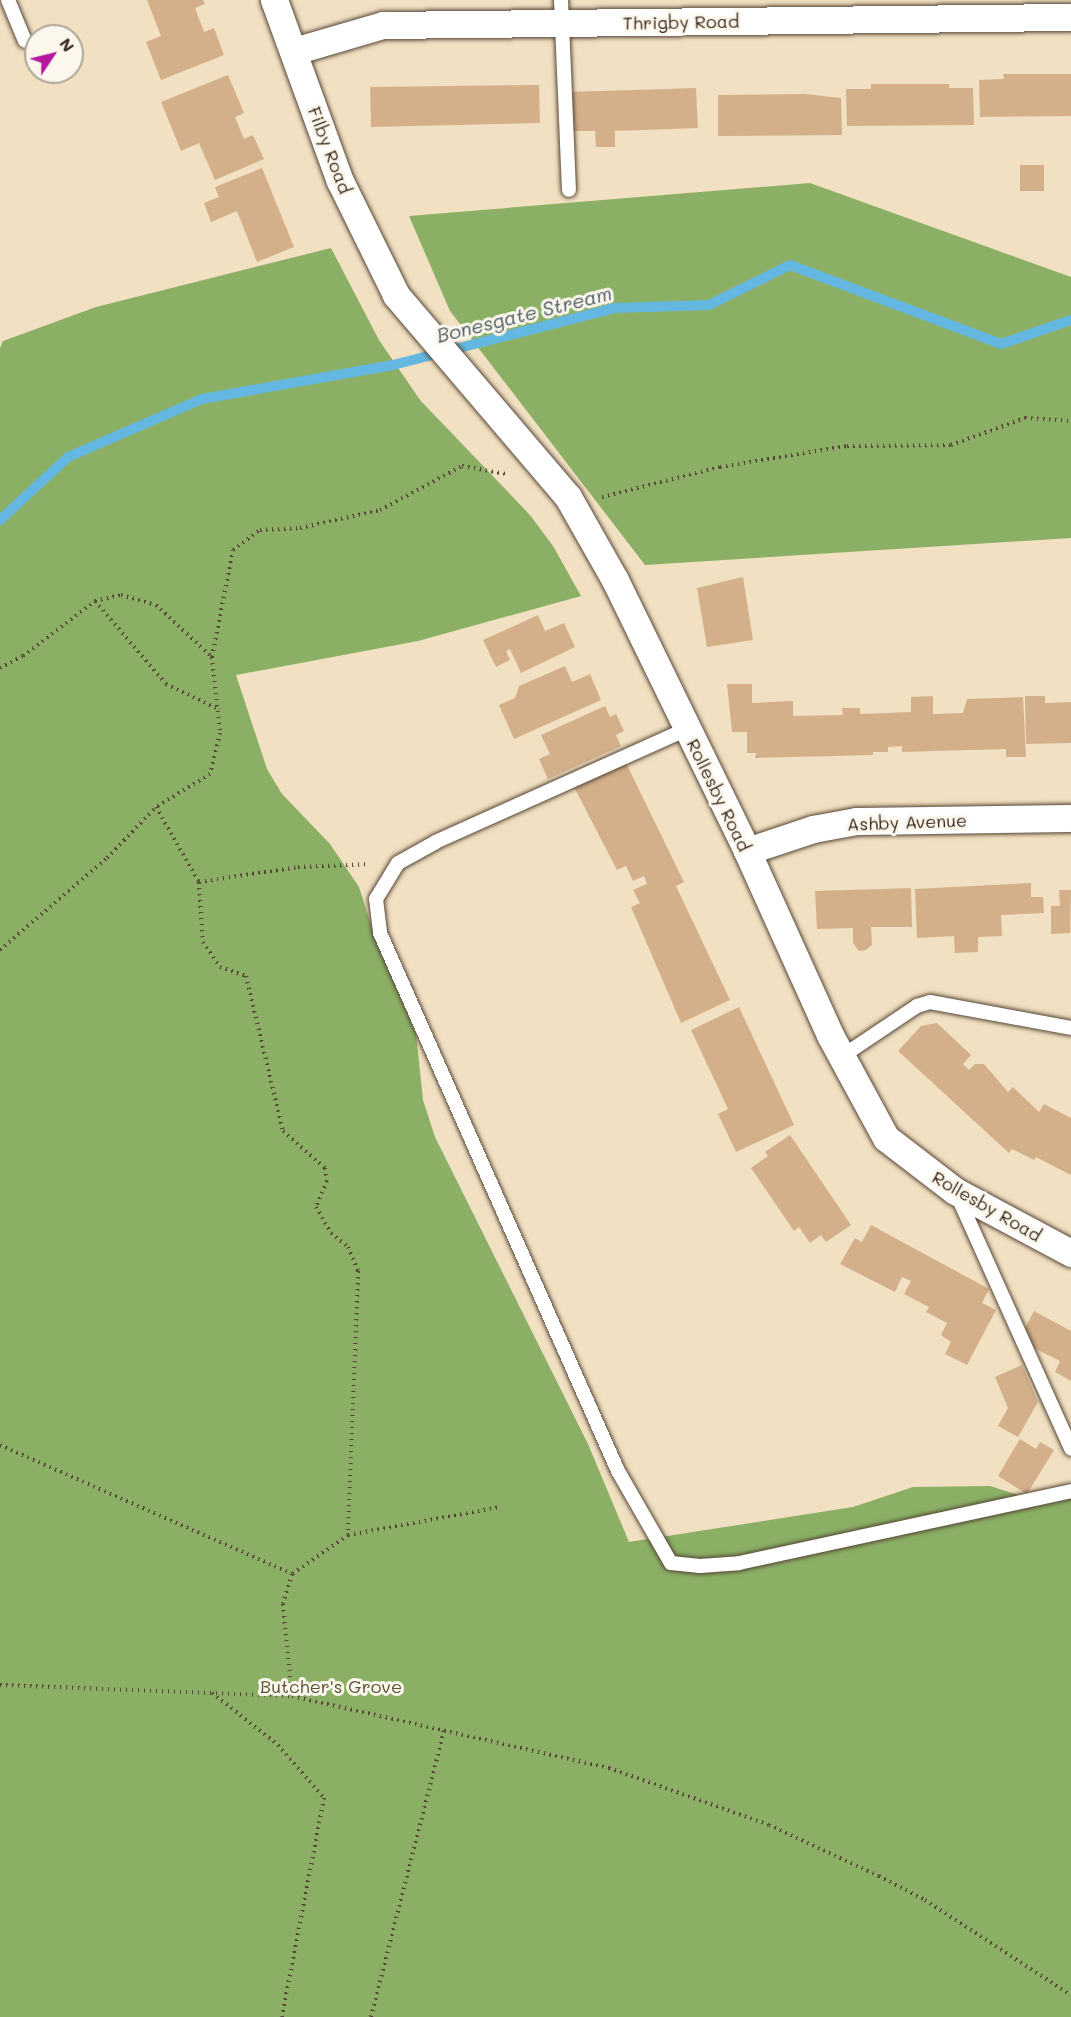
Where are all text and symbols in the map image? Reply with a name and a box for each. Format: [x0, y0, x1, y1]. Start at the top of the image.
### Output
street label: Thrigby Road [623, 10, 739, 34]
north arrow [24, 24, 84, 84]
text: N [55, 34, 80, 56]
street label: Filby Road [304, 103, 356, 197]
water label: Bonesgate Stream [434, 281, 614, 347]
street label: Rollesby Road [682, 735, 756, 855]
street label: Ashby Avenue [847, 809, 967, 835]
street label: Rollesby Road [929, 1166, 1045, 1246]
park label: Butcher's Grove [260, 1675, 402, 1697]

